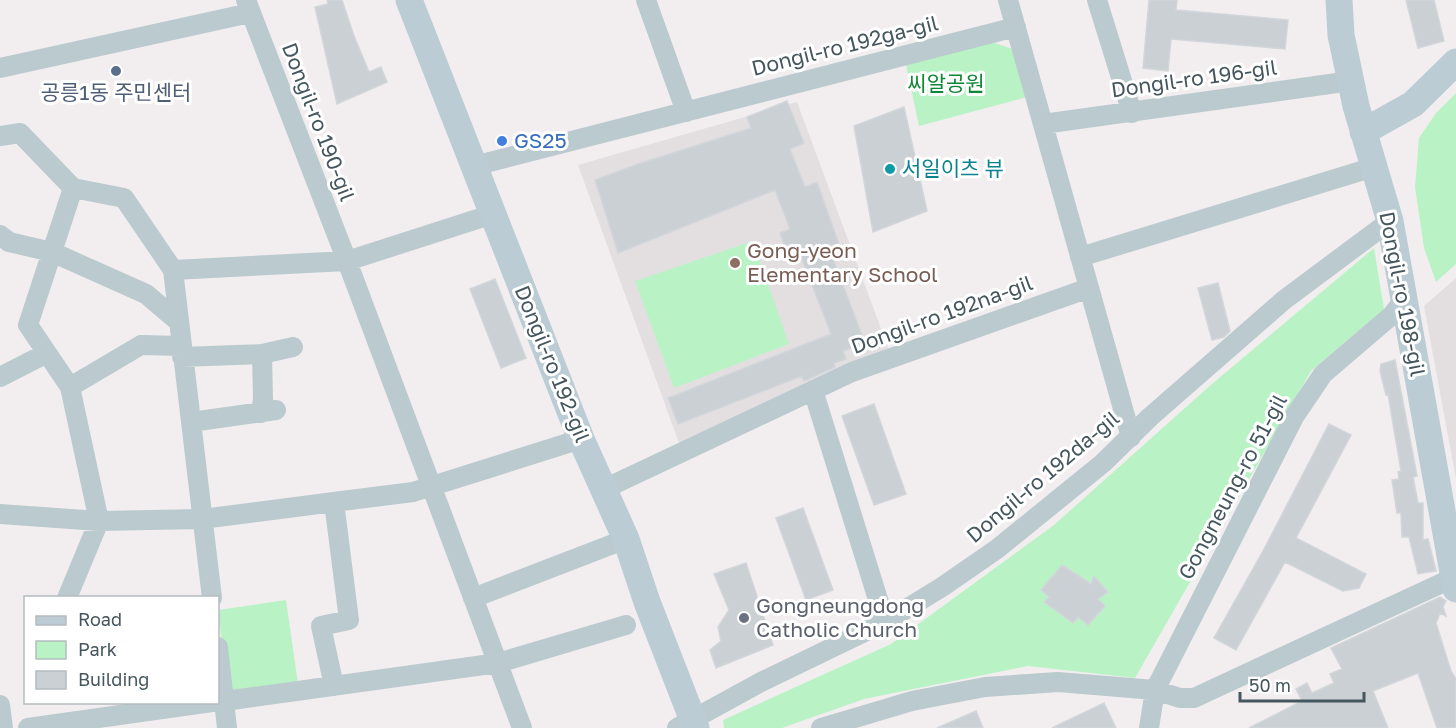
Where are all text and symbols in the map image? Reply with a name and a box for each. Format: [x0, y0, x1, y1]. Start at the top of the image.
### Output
street label: Dongil-ro 192ga-gil [749, 9, 941, 81]
street label: Dongil-ro 190-gil [277, 39, 361, 205]
street label: Dongil-ro 196-gil [1109, 53, 1279, 103]
marker: 공릉1동 주민센터 [109, 64, 123, 78]
park label: 씨알공원 [907, 70, 985, 96]
place label: 공릉1동 주민센터 [41, 79, 191, 105]
place label: GS25 [514, 127, 567, 153]
marker: GS25 [495, 134, 509, 148]
place label: 서일이츠 뷰 [902, 155, 1004, 181]
marker: 서일이츠 뷰 [883, 162, 897, 176]
street label: Dongil-ro 198-gil [1374, 209, 1432, 378]
place label: Gong-yeon Elementary School [747, 237, 938, 287]
marker: Gong-yeon Elementary School [728, 256, 742, 270]
street label: Dongil-ro 192na-gil [847, 269, 1036, 359]
street label: Dongil-ro 192-gil [510, 281, 596, 446]
street label: Gongneung-ro 51-gil [1172, 389, 1292, 584]
street label: Dongil-ro 192da-gil [961, 405, 1124, 548]
place label: Gongneungdong Catholic Church [756, 592, 924, 642]
legend [24, 596, 219, 704]
text: Road [78, 608, 122, 630]
marker: Gongneungdong Catholic Church [737, 611, 751, 625]
text: Park [78, 638, 117, 660]
scale bar [1240, 665, 1364, 703]
text: Building [78, 668, 149, 690]
text: 50 m [1249, 674, 1291, 696]

